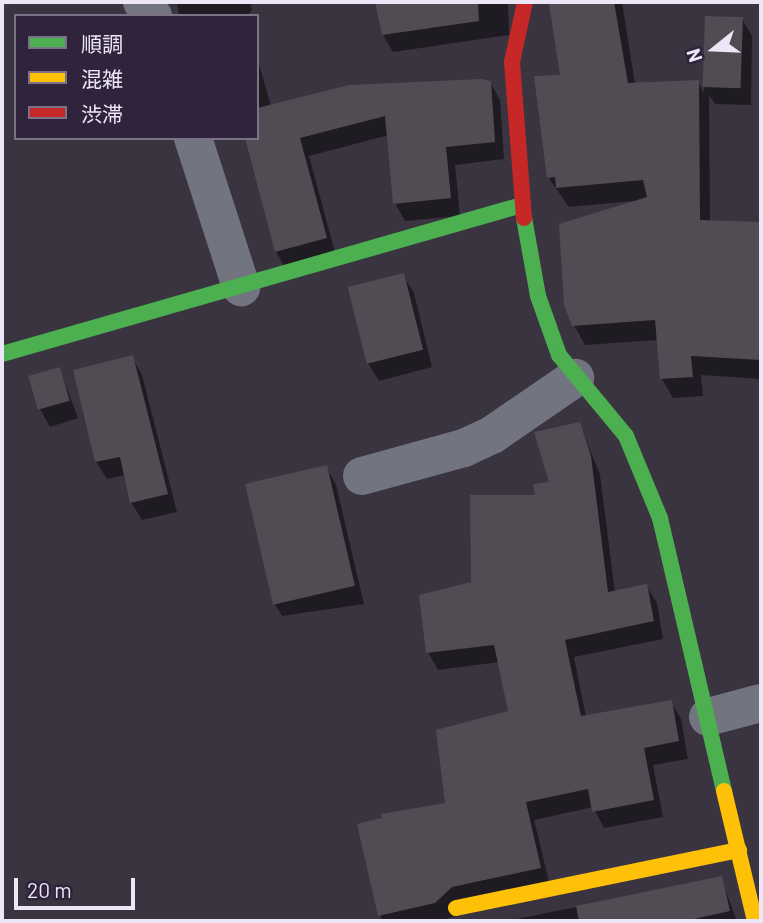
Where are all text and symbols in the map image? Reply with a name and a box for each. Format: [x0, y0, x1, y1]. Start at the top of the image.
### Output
legend [14, 14, 259, 140]
north arrow [679, 14, 749, 84]
text: 順調 [81, 31, 123, 56]
text: N [681, 46, 706, 65]
text: 混雑 [81, 66, 123, 91]
text: 渋滞 [81, 101, 123, 126]
scale bar [18, 864, 138, 908]
text: 20 m [27, 877, 72, 902]

